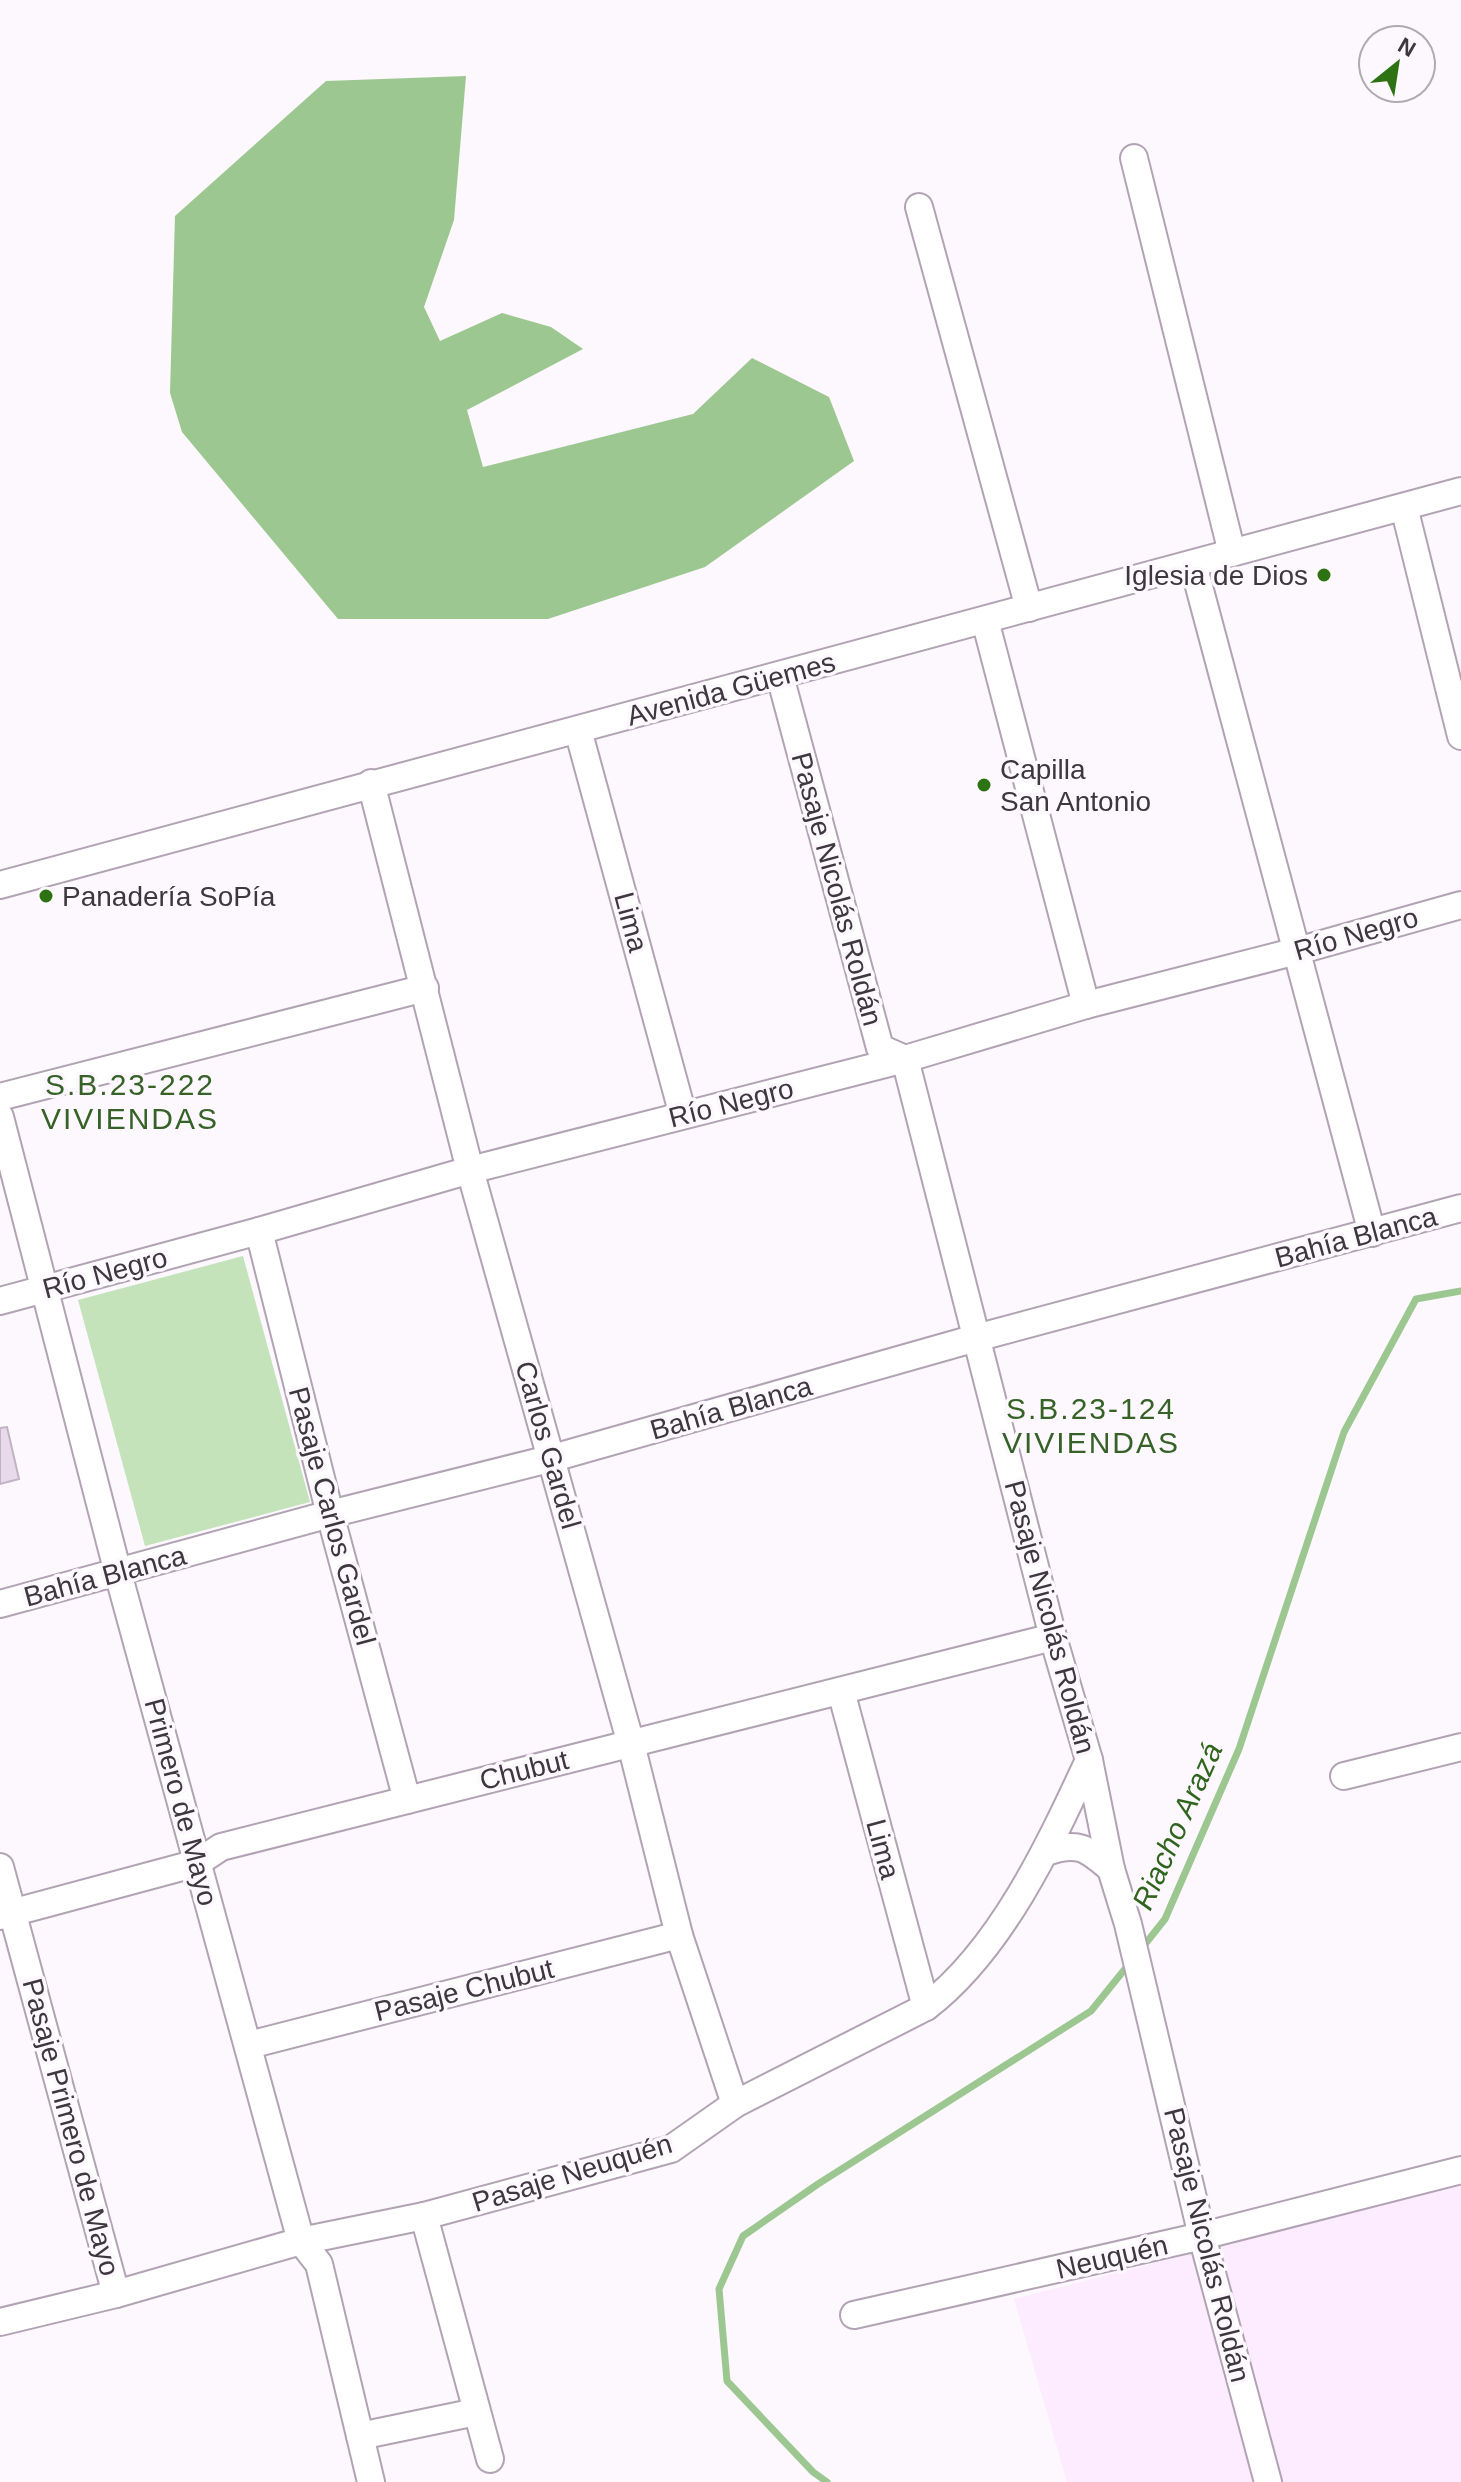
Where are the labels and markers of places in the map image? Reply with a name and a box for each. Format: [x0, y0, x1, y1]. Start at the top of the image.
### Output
place label: Iglesia de Dios [1124, 560, 1308, 591]
marker: Iglesia de Dios [1315, 566, 1333, 584]
place label: Capilla San Antonio [1000, 754, 1151, 817]
marker: Capilla San Antonio [975, 776, 993, 794]
place label: Panadería SoPía [62, 881, 276, 912]
marker: Panadería SoPía [37, 887, 55, 905]

